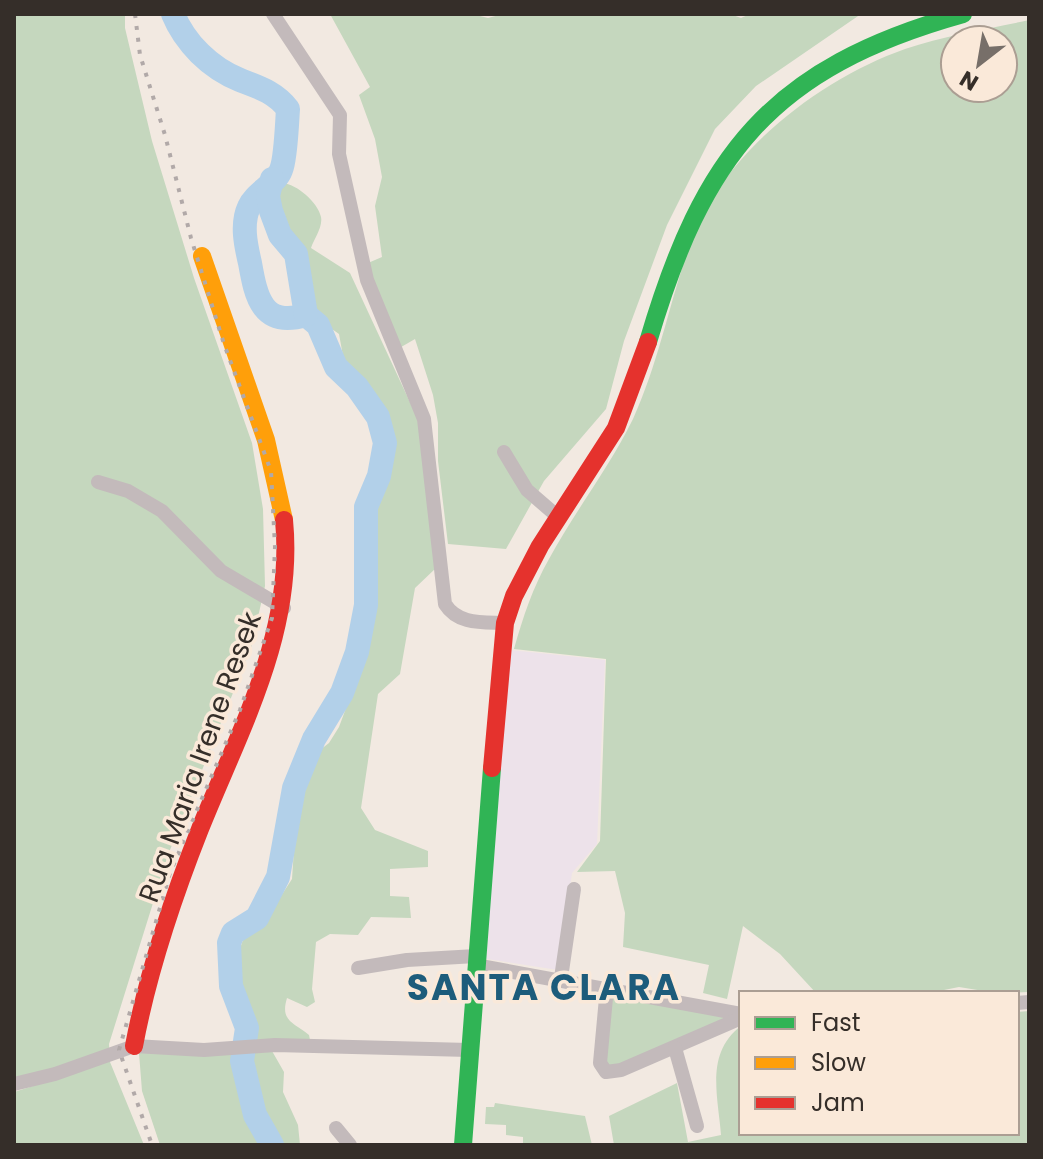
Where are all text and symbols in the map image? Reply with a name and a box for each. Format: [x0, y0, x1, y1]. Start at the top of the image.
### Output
north arrow [939, 24, 1019, 104]
text: N [954, 63, 984, 98]
street label: Rua Maria Irene Resek [129, 606, 271, 908]
district label: SANTA CLARA [407, 962, 681, 1013]
legend [739, 991, 1019, 1135]
text: Fast [811, 1006, 861, 1039]
text: Slow [811, 1046, 866, 1079]
text: Jam [811, 1086, 865, 1119]

